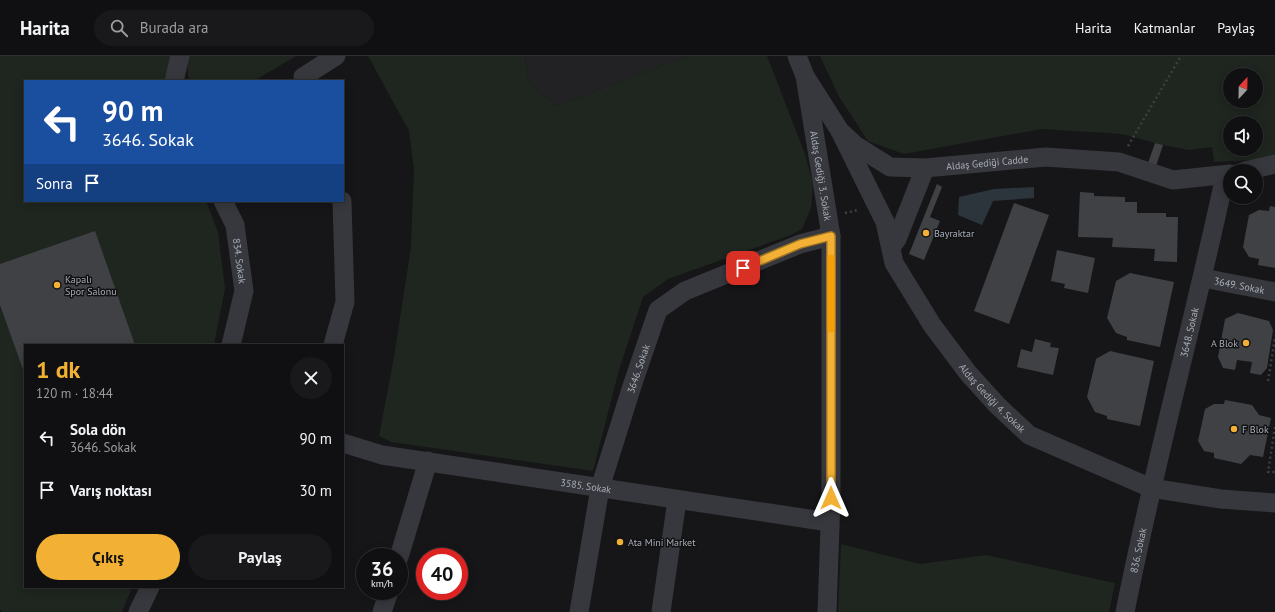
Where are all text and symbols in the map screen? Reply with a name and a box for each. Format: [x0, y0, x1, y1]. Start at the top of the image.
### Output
search box [94, 10, 374, 46]
text: Harita [20, 16, 70, 40]
icon: search [108, 17, 130, 39]
text: Burada ara [140, 18, 209, 37]
text: Harita [1075, 19, 1112, 37]
text: Katmanlar [1134, 19, 1195, 37]
text: Paylaş [1217, 19, 1255, 37]
north arrow [1223, 68, 1263, 108]
map controls [1223, 68, 1263, 204]
text: 90 m [102, 92, 163, 129]
icon: left [36, 96, 88, 148]
button: sound [1223, 116, 1263, 156]
text: 3646. Sokak [102, 128, 194, 151]
street label: Aldaş Gediği 3. Sokak [808, 130, 835, 222]
street label: Aldaş Gediği Cadde [945, 152, 1029, 173]
button: search [1223, 164, 1263, 204]
icon: arrive [81, 172, 103, 194]
text: Sonra [36, 174, 73, 193]
place label: Bayraktar [934, 227, 975, 240]
marker: Bayraktar [921, 228, 931, 238]
street label: 834. Sokak [230, 237, 249, 285]
pin [726, 251, 760, 285]
icon: arrive [732, 257, 754, 279]
place label: Kapalı Spor Salonu [65, 273, 117, 298]
street label: 3649. Sokak [1213, 274, 1266, 296]
marker: Kapalı Spor Salonu [52, 280, 62, 290]
street label: 3648. Sokak [1177, 306, 1201, 359]
place label: A Blok [1211, 337, 1238, 350]
marker: A Blok [1241, 338, 1251, 348]
street label: 3646. Sokak [624, 342, 652, 395]
text: 1 dk [36, 354, 80, 385]
button: close [290, 357, 332, 399]
street label: Aldaş Gediği 4. Sokak [956, 361, 1029, 435]
text: 120 m · 18:44 [36, 385, 113, 402]
text: Sola dön [70, 420, 126, 439]
place label: F Blok [1242, 423, 1269, 436]
marker: F Blok [1229, 424, 1239, 434]
icon: left [36, 427, 58, 449]
text: 90 m [299, 429, 332, 448]
text: 3646. Sokak [70, 439, 136, 456]
street label: 3585. Sokak [560, 475, 612, 496]
position arrow [810, 477, 852, 519]
icon: arrive [36, 479, 58, 501]
text: Varış noktası [70, 481, 152, 500]
text: 30 m [299, 481, 332, 500]
street label: 836. Sokak [1127, 526, 1149, 574]
button: Çıkış [36, 534, 180, 580]
button: Paylaş [188, 534, 332, 580]
place label: Ata Mini Market [628, 536, 696, 549]
marker: Ata Mini Market [615, 537, 625, 547]
speed limit sign: 40 [416, 548, 468, 600]
text: 36 [371, 556, 393, 582]
text: km/h [371, 577, 393, 590]

